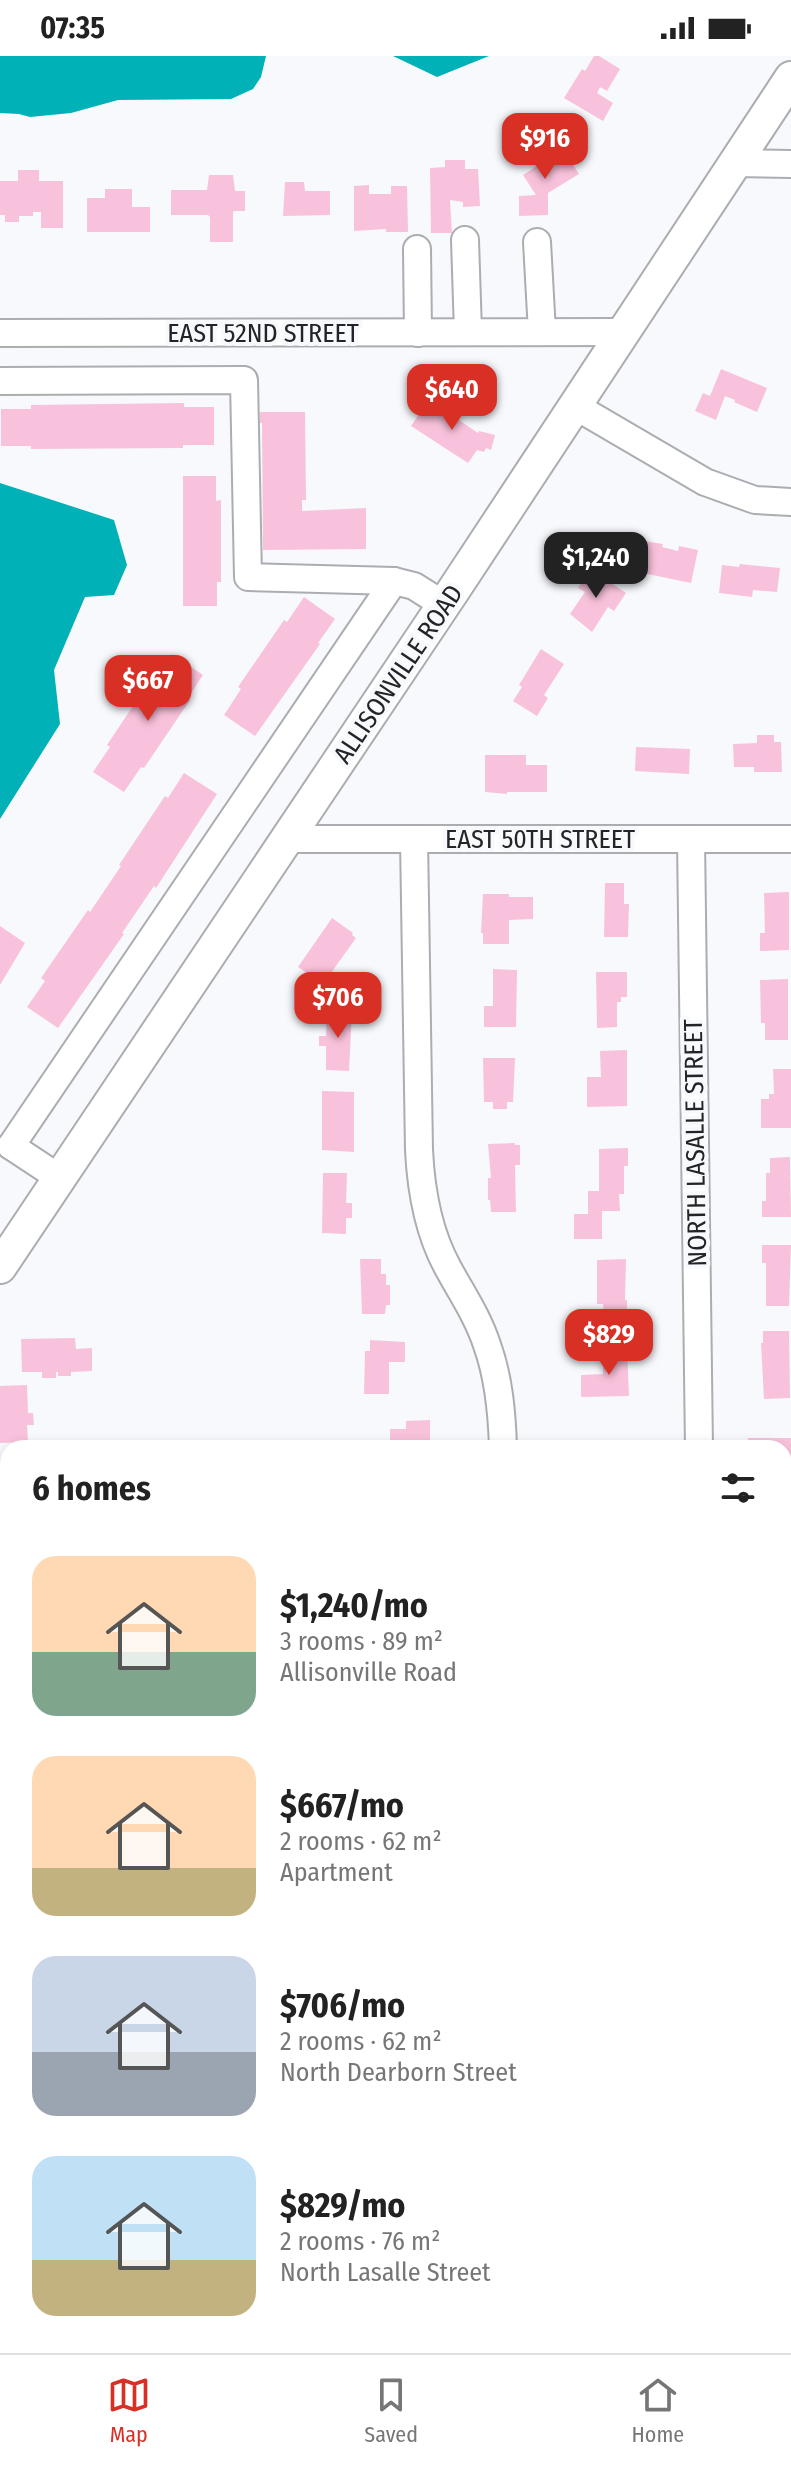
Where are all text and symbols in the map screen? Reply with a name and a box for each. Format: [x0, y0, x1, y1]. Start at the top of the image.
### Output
text: 07:35 [40, 10, 105, 46]
pin: $916 [498, 113, 592, 181]
text: $916 [520, 123, 570, 154]
street label: EAST 52ND STREET [167, 318, 359, 349]
pin: $640 [405, 364, 499, 432]
text: $640 [425, 374, 479, 405]
pin: $1,240 [531, 532, 661, 600]
text: $1,240 [562, 542, 630, 573]
street label: ALLISONVILLE ROAD [327, 579, 470, 769]
pin: $667 [101, 655, 195, 723]
text: $667 [123, 665, 173, 696]
street label: EAST 50TH STREET [445, 824, 635, 855]
pin: $706 [291, 972, 385, 1040]
text: $706 [312, 982, 364, 1013]
street label: NORTH LASALLE STREET [678, 1019, 713, 1267]
pin: $829 [562, 1309, 656, 1377]
text: $829 [583, 1319, 635, 1350]
icon: filters [716, 1466, 760, 1510]
text: 6 homes [32, 1468, 151, 1509]
text: $1,240/mo [280, 1585, 428, 1626]
icon: home [96, 1588, 192, 1684]
text: 3 rooms · 89 m² [280, 1626, 443, 1657]
text: Allisonville Road [280, 1657, 457, 1688]
text: $667/mo [280, 1785, 404, 1826]
icon: home [96, 1788, 192, 1884]
text: 2 rooms · 62 m² [280, 1826, 442, 1857]
text: Apartment [280, 1857, 393, 1888]
text: $706/mo [280, 1985, 405, 2026]
icon: home [96, 1988, 192, 2084]
text: 2 rooms · 62 m² [280, 2026, 442, 2057]
text: North Dearborn Street [280, 2057, 517, 2088]
text: $829/mo [280, 2185, 406, 2226]
icon: home [96, 2188, 192, 2284]
text: 2 rooms · 76 m² [280, 2226, 440, 2257]
text: North Lasalle Street [280, 2257, 491, 2288]
tab: Map [107, 2373, 151, 2448]
tab: Saved [364, 2373, 418, 2448]
tab: Home [632, 2373, 684, 2448]

